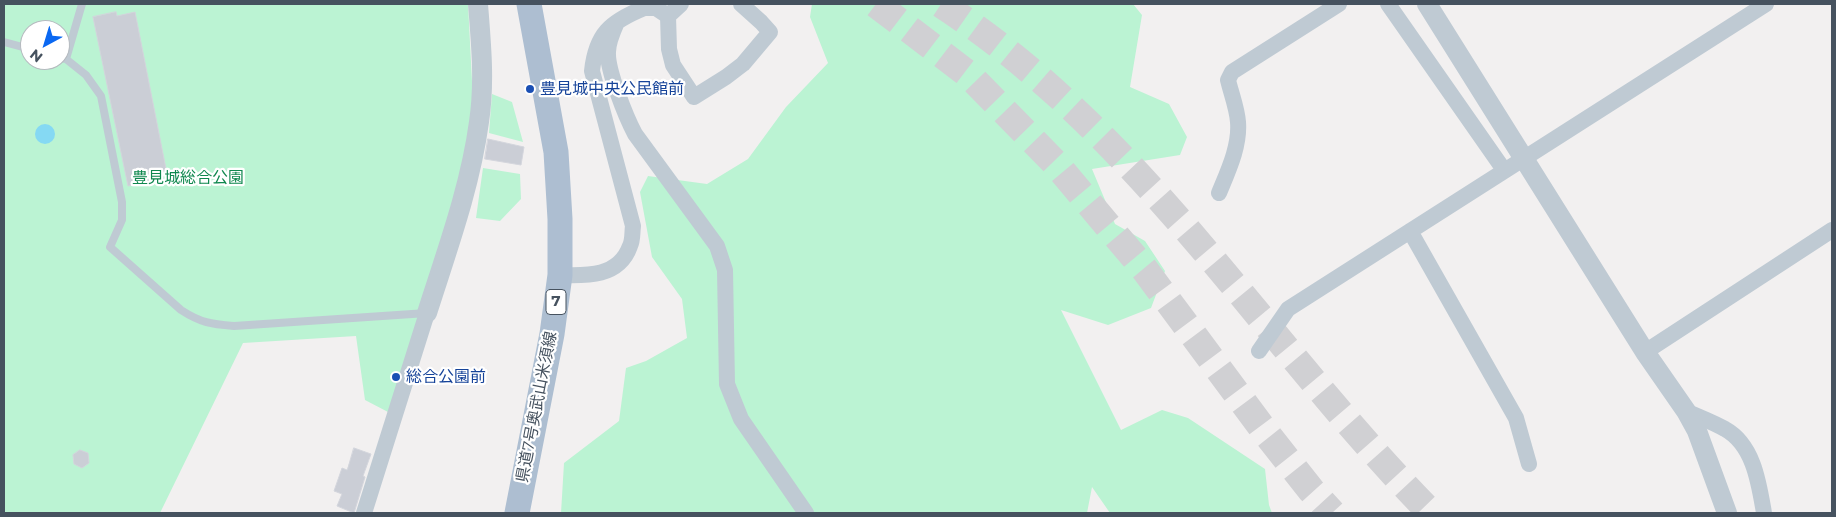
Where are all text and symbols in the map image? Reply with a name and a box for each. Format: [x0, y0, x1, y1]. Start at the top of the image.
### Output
north arrow [20, 20, 70, 70]
text: N [26, 45, 46, 66]
place label: 豊見城中央公民館前 [540, 79, 684, 99]
marker: 豊見城中央公民館前 [524, 83, 536, 95]
park label: 豊見城総合公園 [132, 168, 244, 188]
road number: 7 [546, 290, 566, 314]
street label: 県道7号奥武山米須線 [513, 330, 561, 484]
place label: 総合公園前 [406, 367, 486, 387]
marker: 総合公園前 [390, 371, 402, 383]

